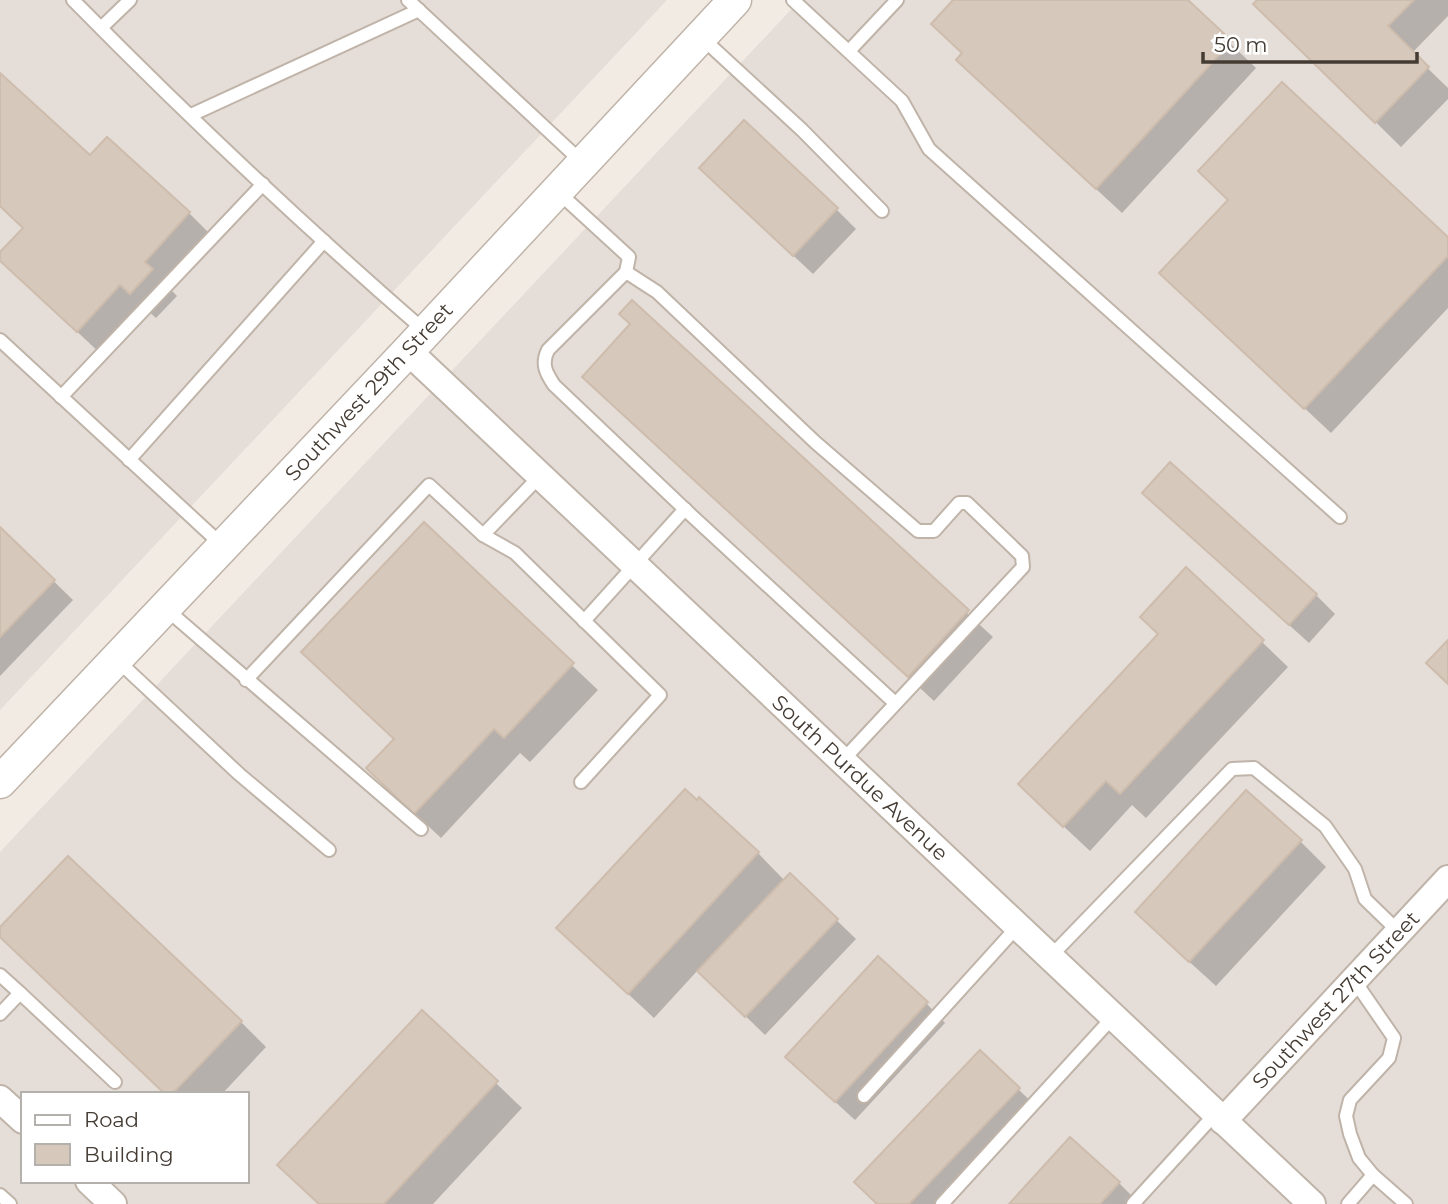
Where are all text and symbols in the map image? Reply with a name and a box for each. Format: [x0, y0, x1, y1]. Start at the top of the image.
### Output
scale bar [1203, 21, 1416, 65]
text: 50 m [1214, 32, 1268, 57]
street label: Southwest 29th Street [280, 297, 458, 486]
street label: South Purdue Avenue [767, 690, 954, 866]
street label: Southwest 27th Street [1247, 906, 1424, 1094]
legend [21, 1092, 248, 1183]
text: Road [84, 1107, 139, 1132]
text: Building [84, 1142, 174, 1167]

